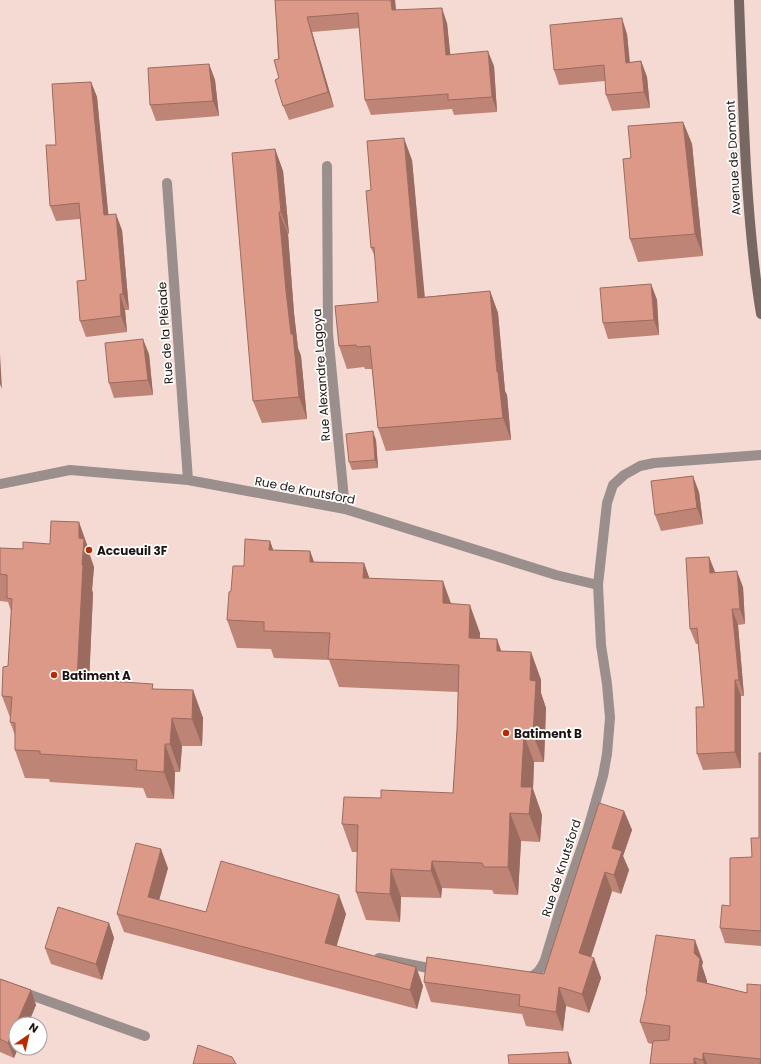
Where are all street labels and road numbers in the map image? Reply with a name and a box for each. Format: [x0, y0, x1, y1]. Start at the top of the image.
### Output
street label: Avenue de Domont [721, 100, 745, 216]
street label: Rue de la Pléiade [153, 281, 177, 385]
street label: Rue Alexandre Lagoya [308, 308, 334, 442]
street label: Rue de Knutsford [253, 472, 357, 508]
street label: Rue de Knutsford [537, 817, 585, 919]

